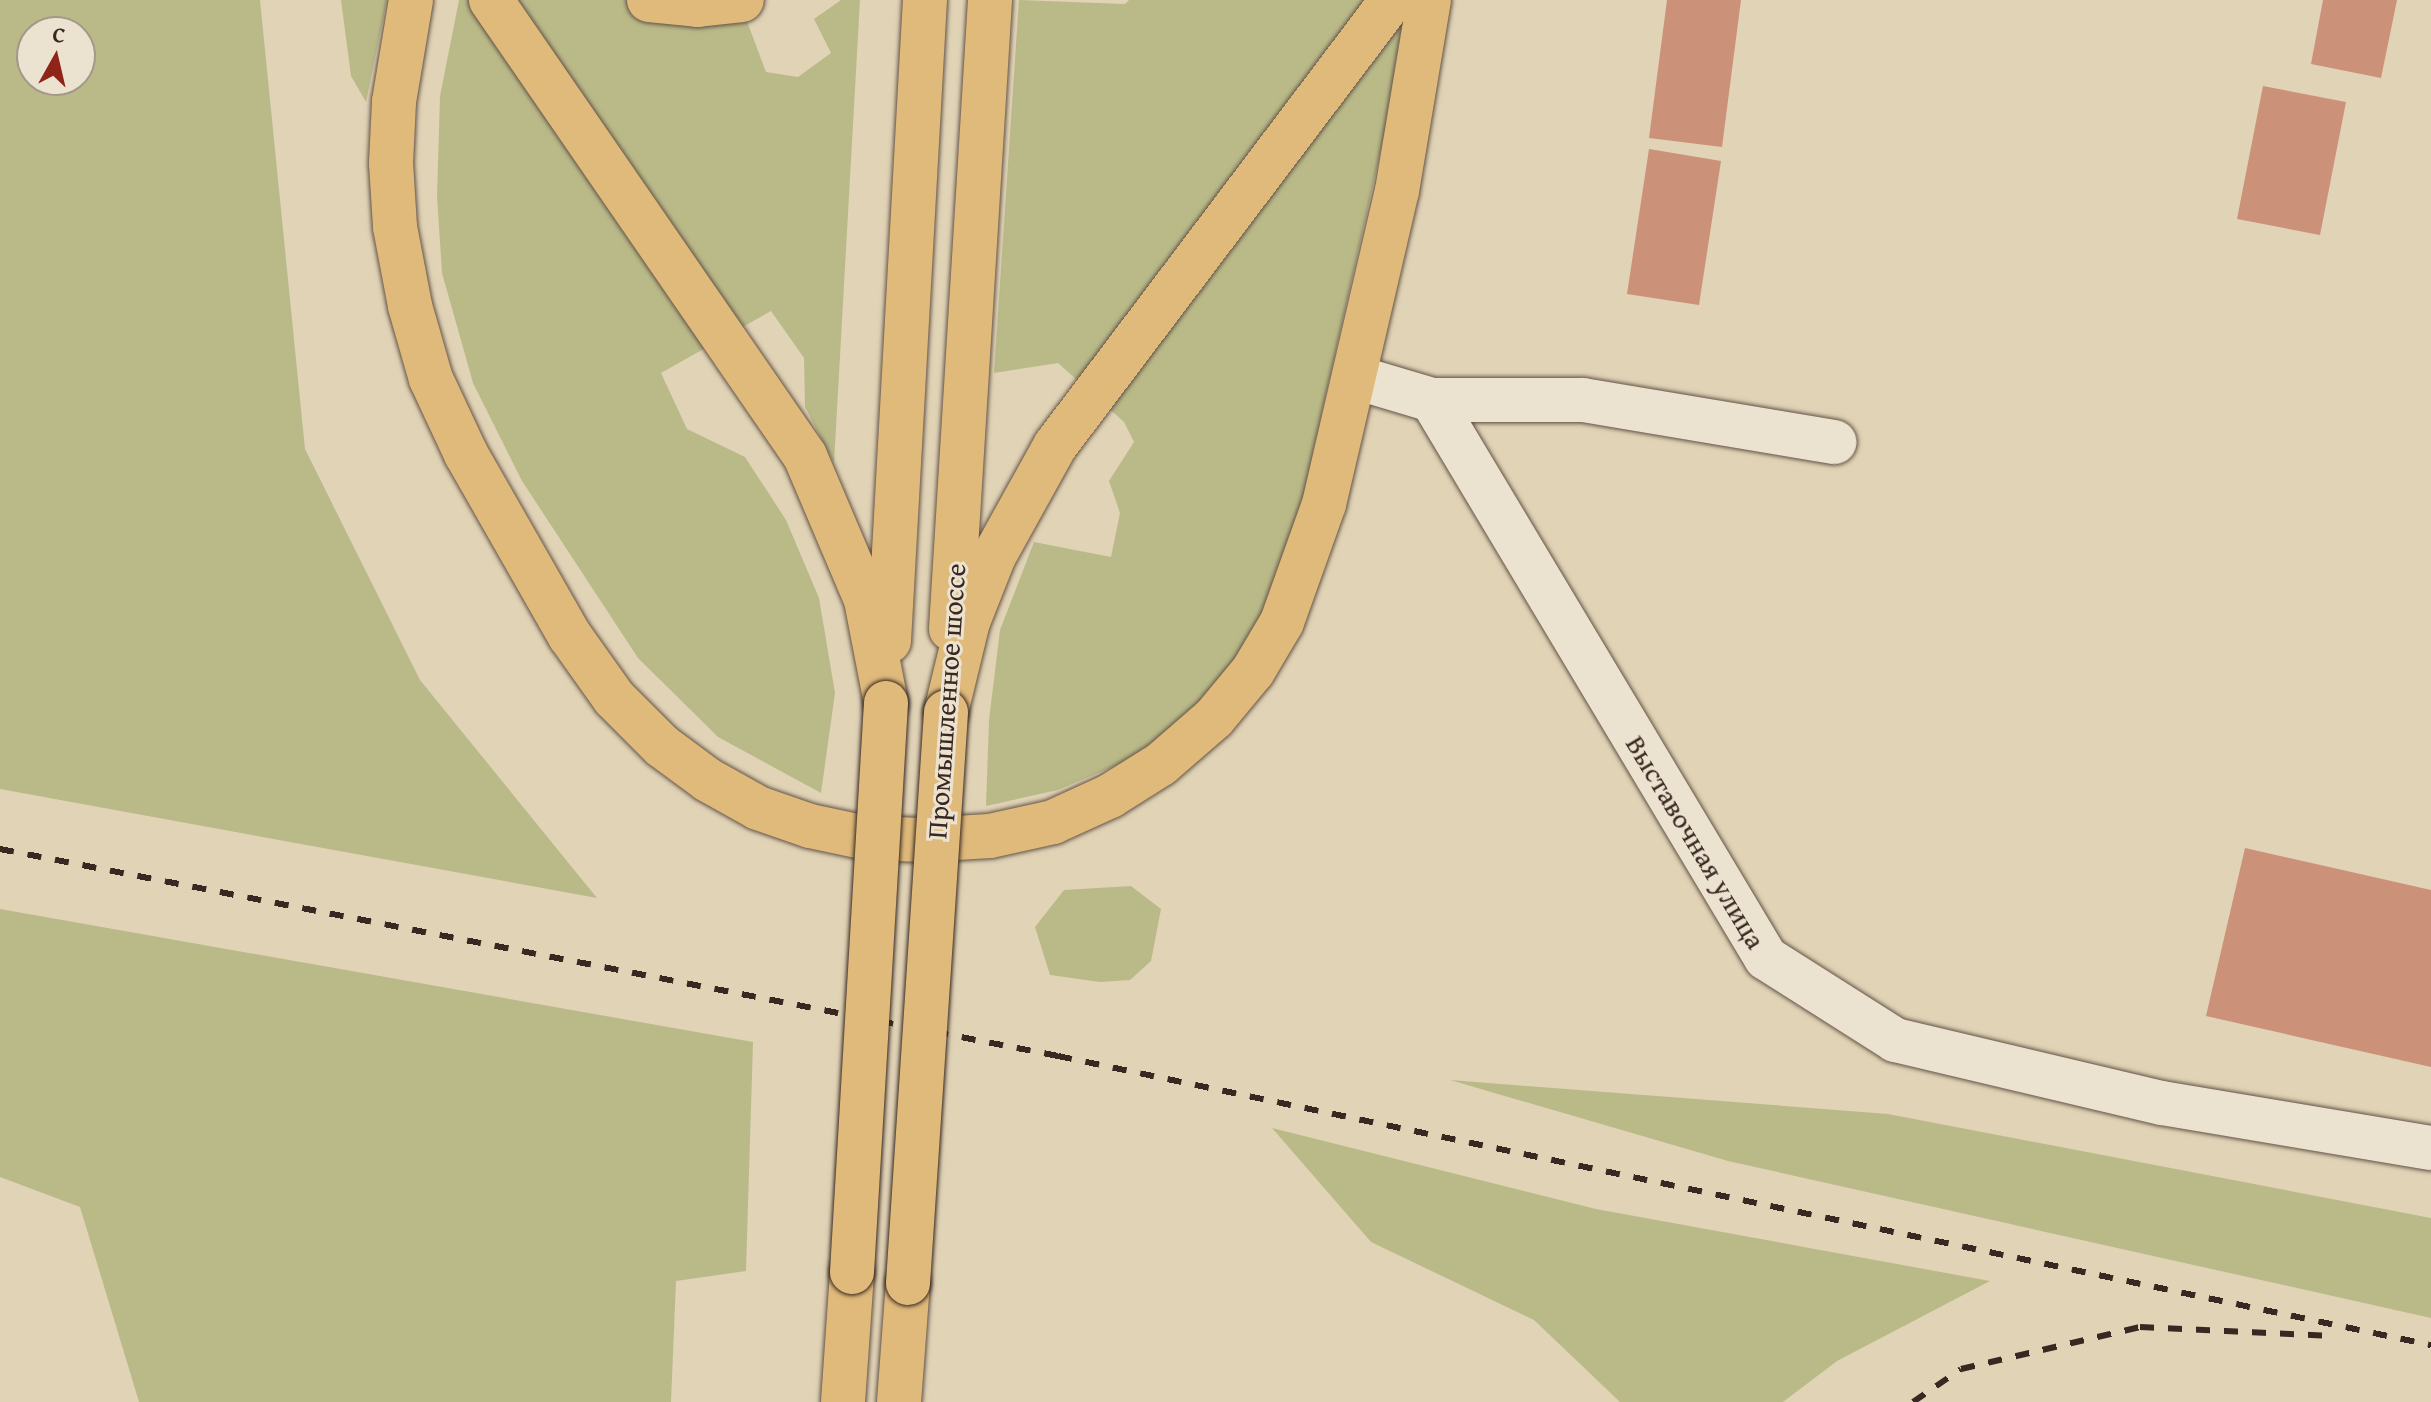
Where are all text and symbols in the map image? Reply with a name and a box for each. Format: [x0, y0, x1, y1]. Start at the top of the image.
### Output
north arrow [16, 16, 96, 96]
text: С [51, 18, 67, 51]
street label: Промышленное шоссе [920, 562, 972, 840]
street label: Выставочная улица [1619, 729, 1773, 955]

